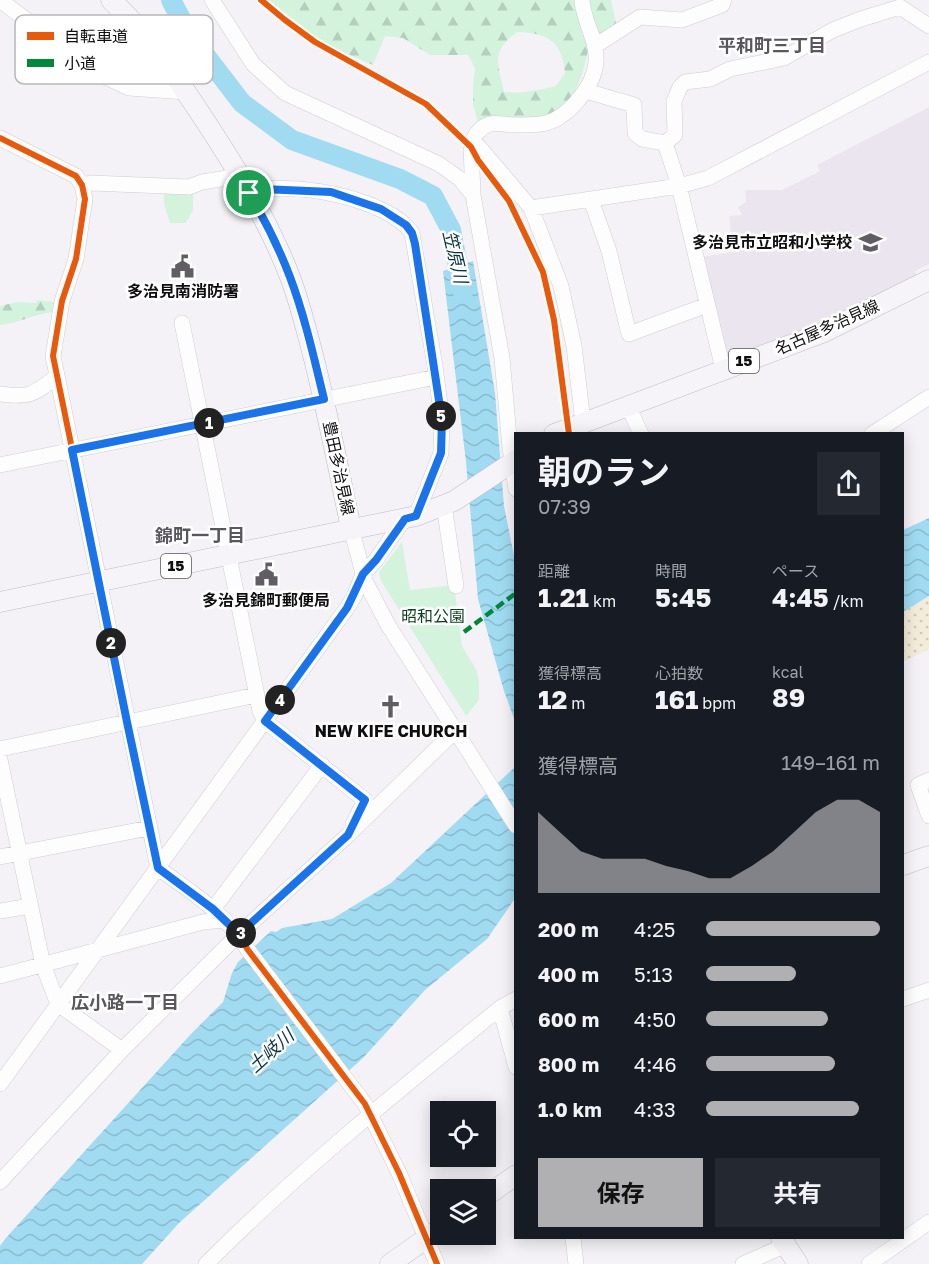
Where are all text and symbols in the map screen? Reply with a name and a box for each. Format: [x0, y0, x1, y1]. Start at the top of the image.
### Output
legend [15, 15, 213, 84]
text: 自転車道 [64, 26, 128, 46]
district label: 平和町三丁目 [718, 34, 826, 56]
text: 小道 [64, 53, 96, 73]
pin [223, 167, 274, 218]
icon: arrive [232, 176, 265, 209]
water label: 笠原川 [439, 228, 473, 288]
school or university icon: 多治見市立昭和小学校 [857, 229, 883, 255]
place label: 多治見市立昭和小学校 [692, 232, 852, 252]
public building icon: 多治見南消防署 [170, 253, 196, 279]
place label: 多治見南消防署 [127, 281, 239, 301]
street label: 名古屋多治見線 [772, 295, 882, 359]
road number: 15 [729, 349, 759, 373]
pin: 5 [426, 401, 456, 431]
text: 5 [436, 406, 446, 426]
pin: 1 [194, 408, 224, 438]
text: 1 [205, 413, 213, 433]
street label: 豊田多治見線 [319, 419, 359, 517]
text: 朝のラン [538, 452, 670, 491]
button: share [817, 452, 880, 515]
text: 07:39 [538, 494, 591, 518]
district label: 錦町一丁目 [155, 524, 245, 546]
road number: 15 [161, 554, 191, 578]
text: 距離 [538, 561, 570, 581]
text: 時間 [655, 561, 687, 581]
text: ペース [772, 561, 819, 581]
public building icon: 多治見錦町郵便局 [253, 562, 279, 588]
text: 1.21 [538, 582, 589, 613]
text: 5:45 [655, 582, 711, 613]
text: 4:45 [772, 582, 829, 613]
place label: 多治見錦町郵便局 [202, 590, 330, 610]
text: km [589, 591, 616, 611]
text: /km [829, 591, 864, 611]
park label: 昭和公園 [401, 606, 465, 626]
pin: 2 [96, 628, 126, 658]
text: 2 [106, 633, 116, 653]
text: kcal [772, 662, 804, 682]
text: 獲得標高 [538, 663, 602, 683]
text: 心拍数 [655, 663, 703, 683]
text: 89 [772, 682, 805, 713]
text: 12 [538, 684, 567, 715]
text: 161 [655, 684, 698, 715]
pin: 4 [265, 685, 295, 715]
text: 4 [275, 690, 285, 710]
church icon: NEW KIFE CHURCH [378, 693, 404, 719]
text: m [567, 693, 585, 713]
text: bpm [698, 693, 736, 713]
place label: NEW KIFE CHURCH [315, 721, 467, 741]
text: 149–161 m [781, 750, 880, 774]
text: 獲得標高 [538, 753, 618, 777]
text: 200 m [538, 917, 599, 941]
text: 4:25 [634, 917, 675, 941]
pin: 3 [226, 918, 256, 948]
text: 3 [236, 923, 246, 943]
text: 400 m [538, 962, 599, 986]
text: 5:13 [634, 962, 673, 986]
district label: 広小路一丁目 [71, 991, 179, 1013]
text: 600 m [538, 1007, 599, 1031]
text: 4:50 [634, 1007, 676, 1031]
water label: 土岐川 [243, 1023, 299, 1076]
text: 800 m [538, 1052, 599, 1076]
text: 4:46 [634, 1052, 677, 1076]
text: 1.0 km [538, 1097, 602, 1121]
text: 4:33 [634, 1097, 676, 1121]
map controls [430, 1101, 496, 1245]
button: locate [430, 1101, 496, 1167]
button: 保存 [538, 1158, 703, 1227]
button: 共有 [715, 1158, 880, 1227]
button: layers [430, 1179, 496, 1245]

